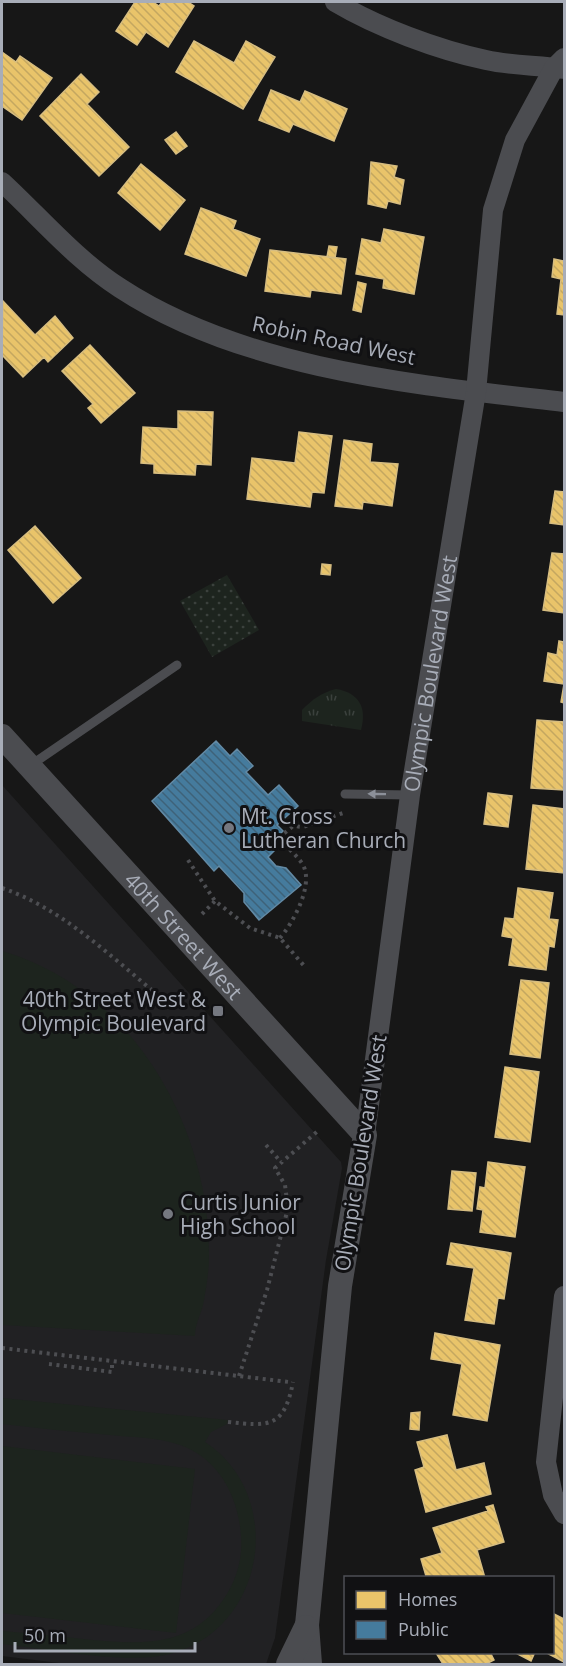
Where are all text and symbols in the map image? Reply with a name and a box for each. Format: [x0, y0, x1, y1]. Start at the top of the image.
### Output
street label: Robin Road West [250, 309, 418, 371]
street label: Olympic Boulevard West [397, 553, 463, 794]
one-way arrow [368, 790, 387, 799]
place label: Mt. Cross Lutheran Church [241, 802, 406, 854]
marker: Mt. Cross Lutheran Church [222, 821, 236, 835]
street label: 40th Street West [119, 866, 249, 1005]
place label: 40th Street West & Olympic Boulevard [21, 985, 207, 1037]
marker: 40th Street West & Olympic Boulevard [211, 1004, 225, 1018]
street label: Olympic Boulevard West [327, 1033, 393, 1273]
place label: Curtis Junior High School [180, 1188, 301, 1240]
marker: Curtis Junior High School [161, 1207, 175, 1221]
legend [344, 1576, 554, 1654]
text: Homes [398, 1587, 457, 1611]
scale bar [15, 1615, 195, 1653]
text: Public [398, 1617, 449, 1641]
text: 50 m [24, 1623, 66, 1647]

